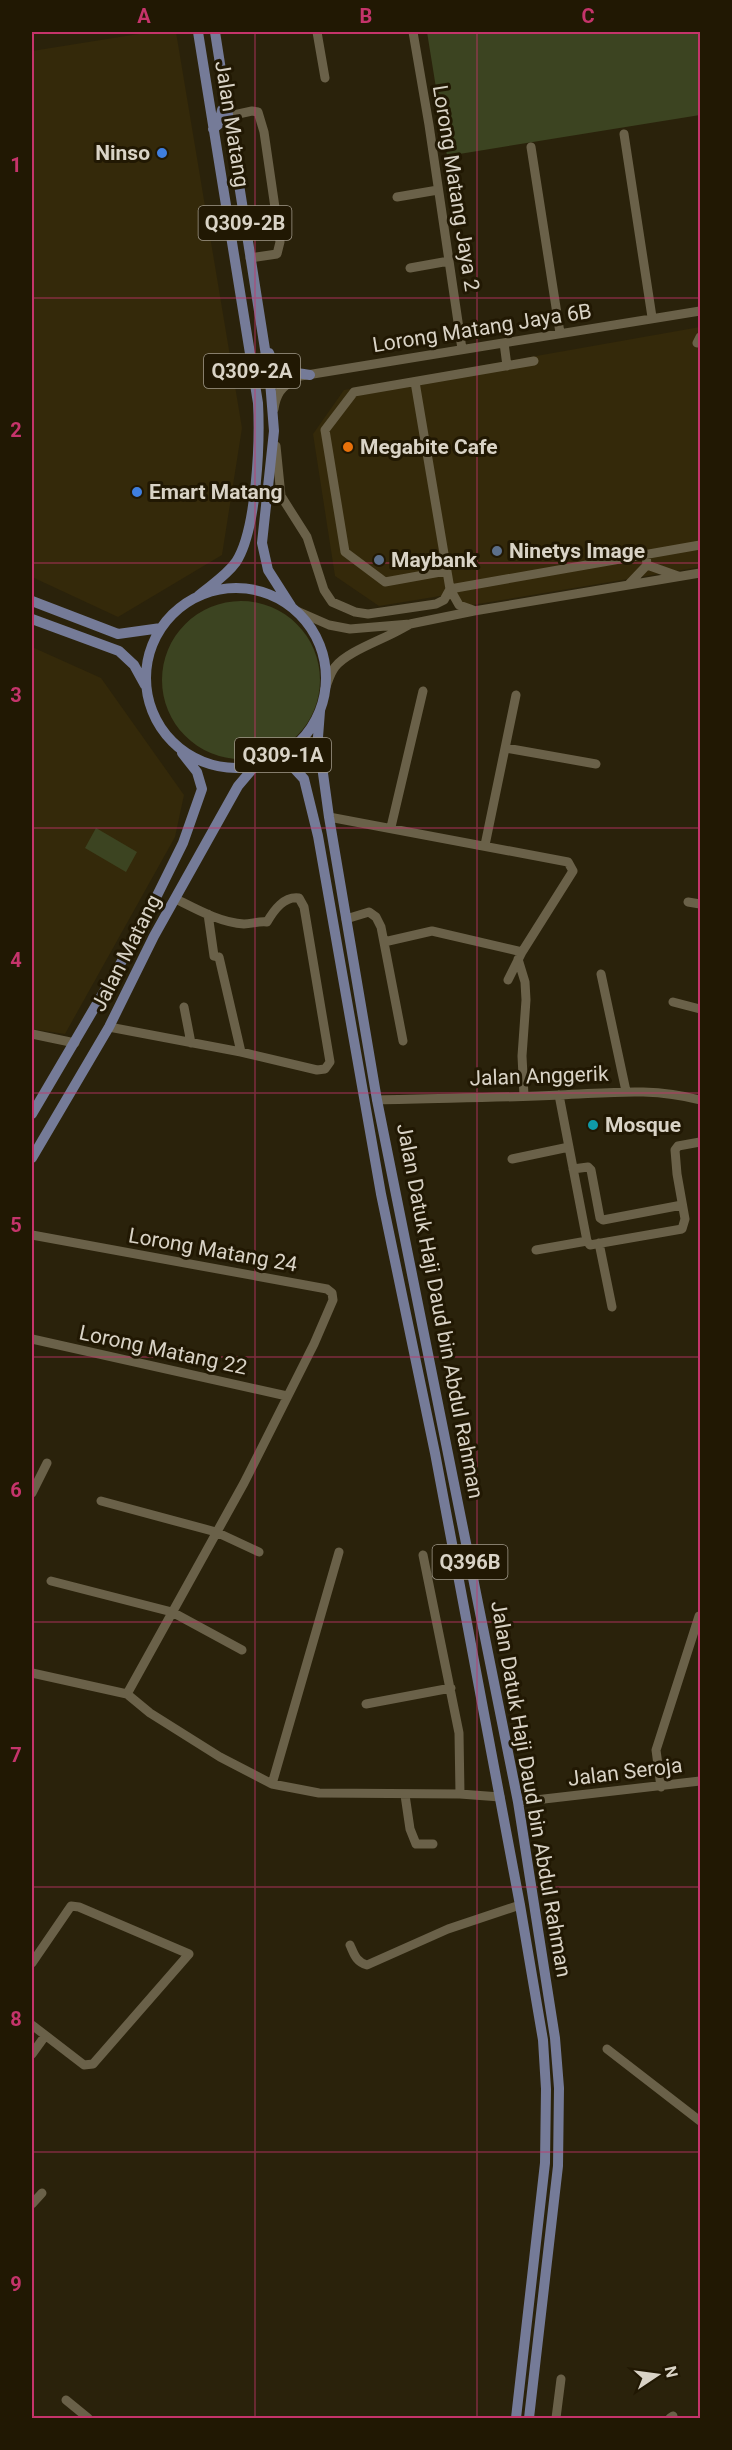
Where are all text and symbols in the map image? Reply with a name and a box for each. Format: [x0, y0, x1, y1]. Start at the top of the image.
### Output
text: A [137, 4, 151, 28]
text: B [360, 4, 372, 28]
text: C [581, 4, 595, 28]
street label: Jalan Matang [210, 59, 254, 189]
street label: Lorong Matang Jaya 2 [428, 83, 484, 293]
place label: Ninso [95, 141, 150, 165]
marker: Ninso [155, 146, 169, 160]
text: 1 [10, 153, 22, 177]
road number: Q309-2B [198, 206, 292, 240]
street label: Lorong Matang Jaya 6B [371, 299, 593, 357]
road number: Q309-2A [204, 354, 300, 388]
text: 2 [10, 418, 22, 442]
place label: Megabite Cafe [360, 435, 498, 459]
marker: Megabite Cafe [341, 440, 355, 454]
place label: Emart Matang [149, 480, 283, 504]
marker: Emart Matang [130, 485, 144, 499]
place label: Ninetys Image [509, 539, 645, 563]
marker: Ninetys Image [490, 544, 504, 558]
place label: Maybank [391, 548, 478, 572]
marker: Maybank [372, 553, 386, 567]
text: 3 [10, 683, 22, 707]
road number: Q309-1A [235, 738, 331, 772]
street label: Jalan Matang [86, 891, 166, 1015]
text: 4 [10, 948, 22, 972]
street label: Jalan Anggerik [469, 1062, 609, 1090]
place label: Mosque [605, 1113, 681, 1137]
marker: Mosque [586, 1118, 600, 1132]
street label: Jalan Datuk Haji Daud bin Abdul Rahman [392, 1121, 488, 1501]
text: 5 [10, 1213, 22, 1237]
street label: Lorong Matang 24 [127, 1223, 299, 1277]
street label: Lorong Matang 22 [77, 1320, 249, 1380]
text: 6 [10, 1478, 22, 1502]
road number: Q396B [432, 1545, 508, 1579]
street label: Jalan Datuk Haji Daud bin Abdul Rahman [486, 1599, 576, 1979]
text: 7 [10, 1743, 22, 1767]
street label: Jalan Seroja [566, 1753, 684, 1791]
text: 8 [10, 2007, 22, 2031]
text: 9 [10, 2272, 22, 2296]
north arrow [627, 2345, 687, 2405]
text: N [661, 2364, 682, 2379]

